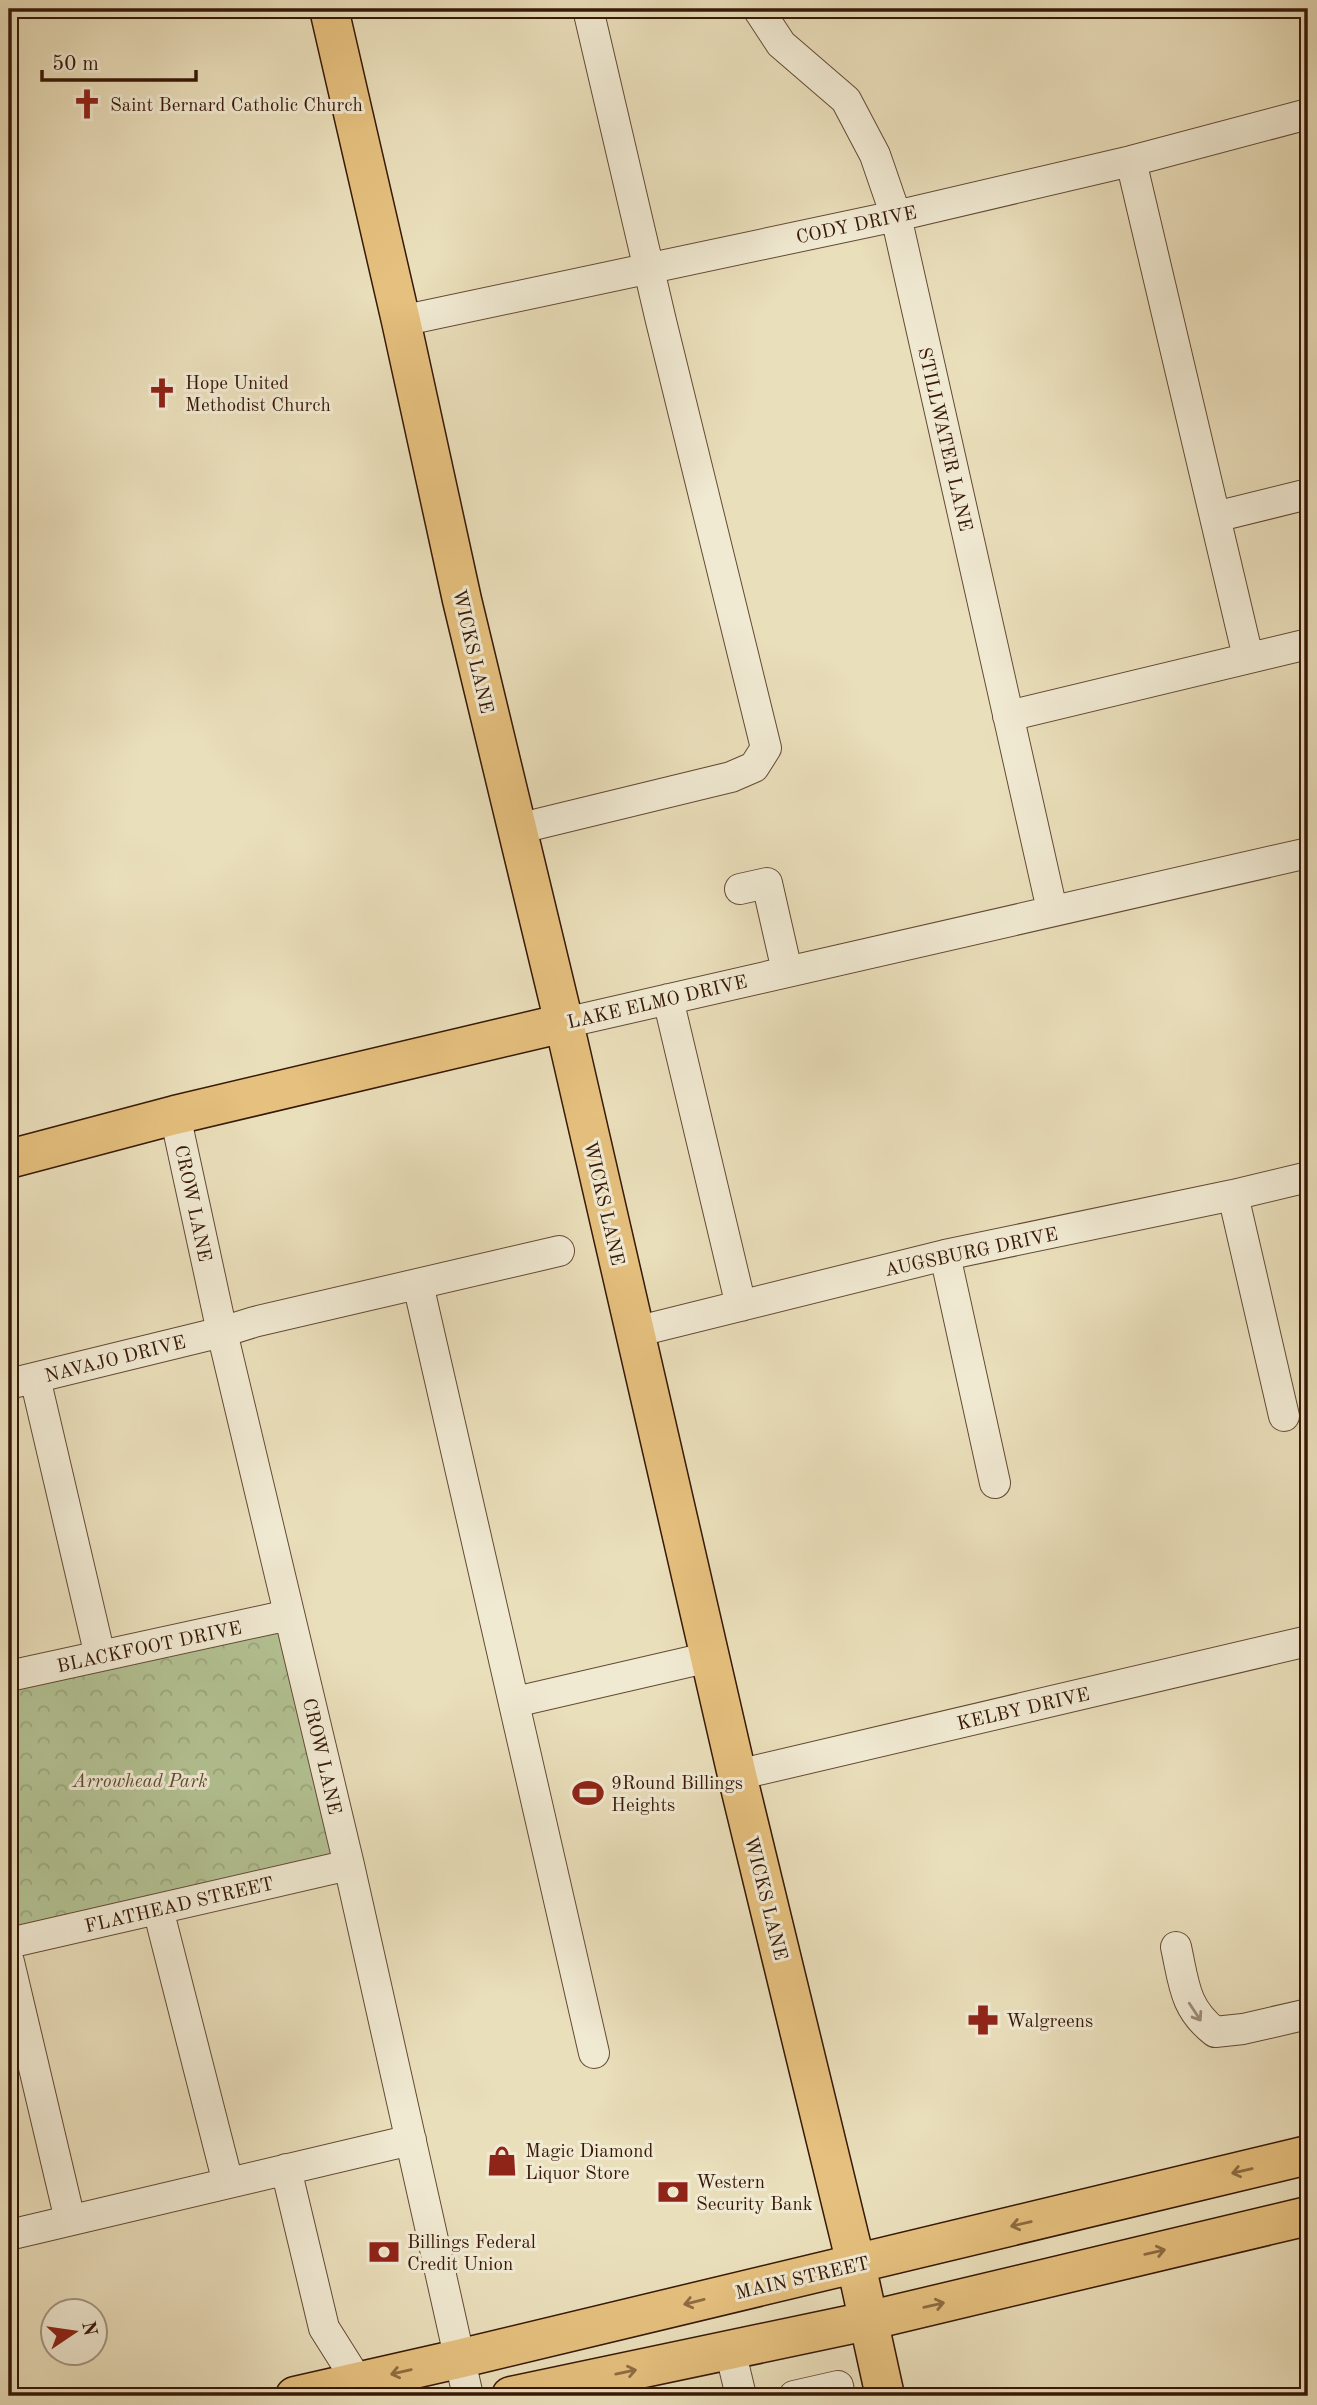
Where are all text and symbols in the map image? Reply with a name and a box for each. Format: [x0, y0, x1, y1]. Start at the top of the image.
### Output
scale bar [42, 38, 196, 82]
text: 50 m [52, 54, 99, 75]
church icon: Saint Bernard Catholic Church [70, 87, 104, 121]
place label: Saint Bernard Catholic Church [110, 97, 363, 116]
street label: CODY DRIVE [794, 204, 919, 249]
street label: STILLWATER LANE [913, 346, 974, 533]
place label: Hope United Methodist Church [185, 375, 331, 416]
church icon: Hope United Methodist Church [145, 376, 179, 410]
street label: WICKS LANE [448, 588, 495, 716]
street label: LAKE ELMO DRIVE [566, 973, 749, 1033]
street label: WICKS LANE [579, 1140, 626, 1268]
street label: CROW LANE [170, 1143, 213, 1264]
street label: AUGSBURG DRIVE [883, 1226, 1060, 1281]
street label: NAVAJO DRIVE [43, 1334, 188, 1387]
street label: BLACKFOOT DRIVE [55, 1620, 244, 1677]
street label: KELBY DRIVE [955, 1686, 1092, 1735]
street label: CROW LANE [298, 1697, 343, 1817]
park label: Arrowhead Park [72, 1773, 207, 1792]
place label: 9Round Billings Heights [611, 1775, 743, 1816]
sports icon: 9Round Billings Heights [571, 1776, 605, 1810]
street label: WICKS LANE [740, 1835, 789, 1963]
street label: FLATHEAD STREET [83, 1875, 276, 1937]
one-way arrow [1188, 2001, 1202, 2021]
pharmacy icon: Walgreens [966, 2003, 1000, 2037]
place label: Walgreens [1006, 2013, 1093, 2032]
place label: Magic Diamond Liquor Store [525, 2143, 653, 2184]
shop icon: Magic Diamond Liquor Store [485, 2144, 519, 2178]
one-way arrow [1231, 2165, 1254, 2178]
place label: Western Security Bank [696, 2174, 813, 2215]
bank icon: Western Security Bank [656, 2175, 690, 2209]
one-way arrow [1010, 2218, 1033, 2231]
place label: Billings Federal Credit Union [407, 2234, 536, 2275]
bank icon: Billings Federal Credit Union [367, 2235, 401, 2269]
one-way arrow [1143, 2245, 1166, 2258]
street label: MAIN STREET [734, 2255, 871, 2304]
north arrow [38, 2296, 108, 2366]
one-way arrow [683, 2296, 706, 2310]
one-way arrow [922, 2298, 945, 2311]
text: N [77, 2320, 99, 2338]
one-way arrow [614, 2364, 637, 2378]
one-way arrow [390, 2366, 413, 2379]

